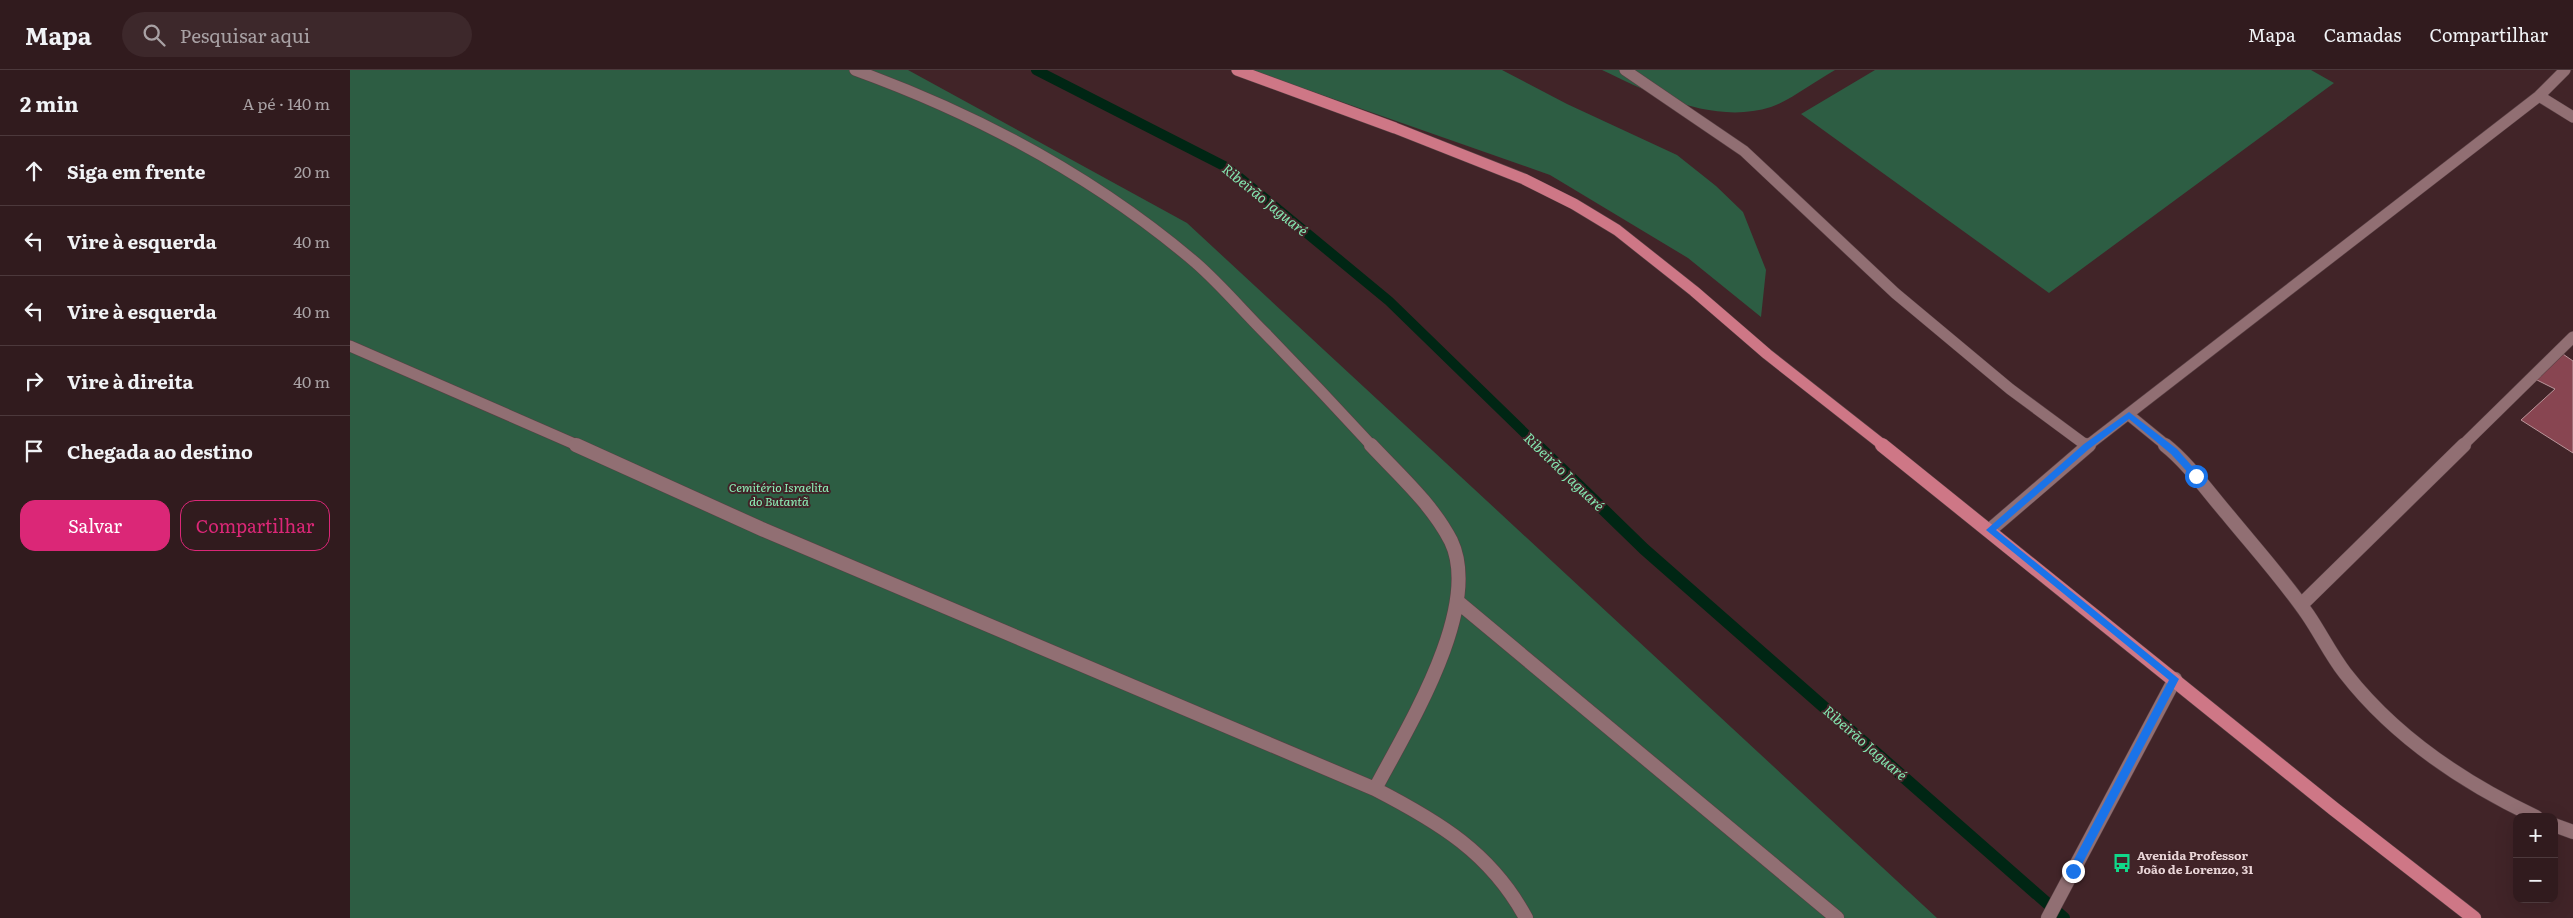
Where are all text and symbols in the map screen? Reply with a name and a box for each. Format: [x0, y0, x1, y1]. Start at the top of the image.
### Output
search box [122, 12, 472, 57]
text: Mapa [25, 17, 92, 52]
icon: search [140, 21, 168, 49]
text: Pesquisar aqui [180, 21, 310, 49]
text: Mapa [2248, 21, 2296, 48]
text: Camadas [2324, 21, 2401, 48]
text: Compartilhar [2429, 21, 2548, 48]
text: 2 min [20, 87, 79, 118]
text: A pé · 140 m [242, 91, 330, 115]
icon: ahead [20, 157, 48, 185]
text: Siga em frente [67, 157, 205, 185]
water label: Ribeirão Jaguaré [1218, 158, 1313, 240]
text: 20 m [294, 159, 330, 183]
icon: left [20, 227, 48, 255]
text: Vire à esquerda [67, 227, 217, 255]
text: 40 m [293, 229, 330, 253]
icon: left [20, 297, 48, 325]
text: Vire à esquerda [67, 297, 217, 325]
text: 40 m [293, 299, 330, 323]
icon: right [20, 367, 48, 395]
text: Vire à direita [67, 367, 194, 395]
text: 40 m [293, 369, 330, 393]
water label: Ribeirão Jaguaré [1520, 428, 1610, 515]
icon: arrive [20, 437, 48, 465]
text: Chegada ao destino [67, 437, 253, 465]
route start [2185, 465, 2208, 488]
park label: Cemitério Israelita do Butantã [729, 478, 829, 510]
button: Salvar [20, 500, 170, 551]
button: Compartilhar [180, 500, 330, 551]
water label: Ribeirão Jaguaré [1819, 700, 1912, 785]
map controls [2513, 813, 2558, 903]
button: + [2513, 813, 2558, 858]
place label: Avenida Professor João de Lorenzo, 31 [2137, 846, 2253, 878]
bus stop icon: Avenida Professor João de Lorenzo, 31 [2111, 852, 2133, 874]
button: − [2513, 858, 2558, 903]
route end [2062, 860, 2085, 883]

